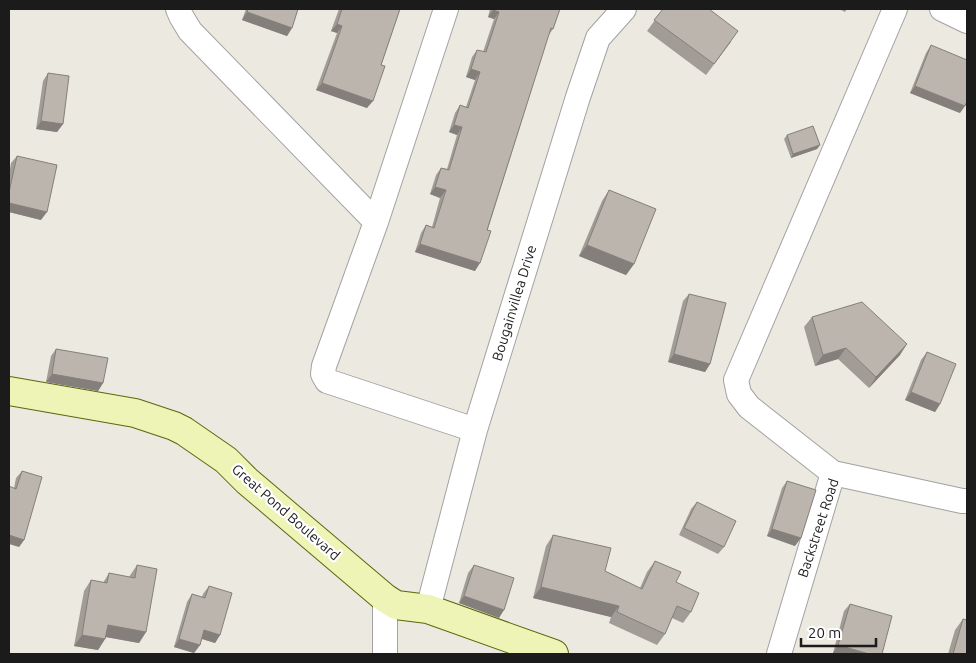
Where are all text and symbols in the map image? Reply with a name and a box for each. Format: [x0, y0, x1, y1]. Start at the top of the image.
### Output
street label: Bougainvillea Drive [489, 243, 539, 363]
street label: Great Pond Boulevard [229, 461, 343, 563]
street label: Backstreet Road [794, 477, 842, 579]
scale bar [801, 616, 876, 648]
text: 20 m [808, 624, 841, 641]

